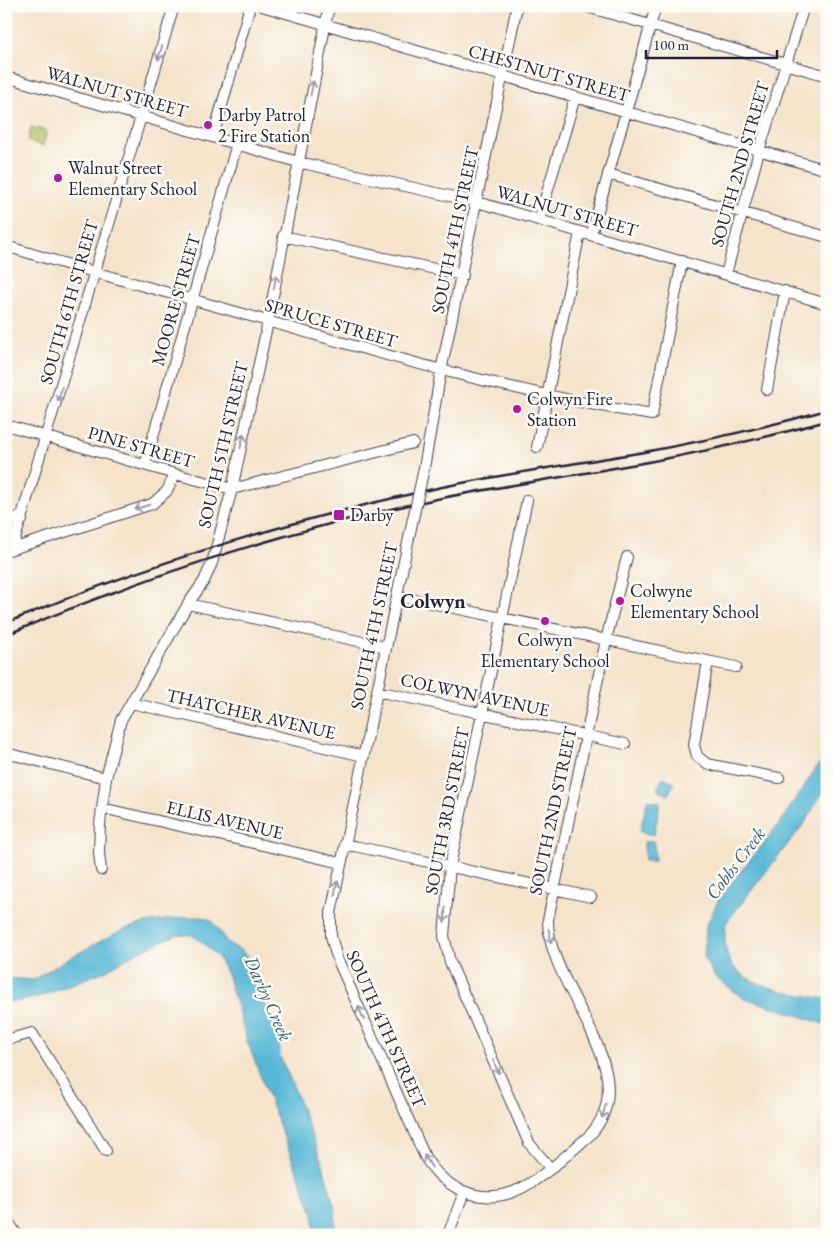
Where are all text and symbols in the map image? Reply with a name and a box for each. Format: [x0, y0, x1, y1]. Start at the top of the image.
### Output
scale bar [646, 28, 777, 60]
text: 100 m [653, 35, 690, 54]
street label: CHESTNUT STREET [466, 38, 633, 107]
one-way arrow [154, 45, 164, 61]
street label: WALNUT STREET [44, 60, 191, 123]
street label: SOUTH 2ND STREET [705, 77, 774, 249]
one-way arrow [308, 80, 318, 96]
place label: Darby Patrol 2 Fire Station [218, 103, 311, 147]
marker: Darby Patrol 2 Fire Station [202, 119, 214, 131]
street label: SOUTH 4TH STREET [426, 143, 484, 315]
place label: Walnut Street Elementary School [68, 156, 197, 200]
marker: Walnut Street Elementary School [52, 172, 64, 184]
street label: WALNUT STREET [494, 179, 641, 242]
street label: SOUTH 6TH STREET [34, 216, 103, 387]
street label: MOORE STREET [146, 230, 206, 368]
one-way arrow [270, 274, 280, 290]
street label: SPRUCE STREET [262, 293, 401, 353]
street label: SOUTH 5TH STREET [192, 359, 253, 530]
one-way arrow [54, 385, 64, 401]
place label: Colwyn Fire Station [527, 387, 613, 431]
marker: Colwyn Fire Station [511, 403, 523, 415]
street label: PINE STREET [85, 420, 198, 473]
one-way arrow [238, 433, 247, 449]
one-way arrow [135, 503, 151, 512]
place label: Darby [350, 503, 394, 526]
marker: Darby [332, 508, 346, 522]
street label: SOUTH 4TH STREET [345, 539, 403, 711]
place label: Colwyne Elementary School [630, 579, 759, 623]
district label: Colwyn [400, 588, 466, 614]
marker: Colwyne Elementary School [614, 595, 626, 607]
marker: Colwyn Elementary School [539, 615, 551, 627]
place label: Colwyn Elementary School [480, 628, 610, 672]
street label: COLWYN AVENUE [399, 667, 552, 722]
street label: THATCHER AVENUE [164, 683, 338, 744]
street label: SOUTH 3RD STREET [419, 724, 474, 896]
street label: SOUTH 2ND STREET [523, 724, 582, 897]
street label: ELLIS AVENUE [164, 795, 286, 844]
water label: Cobbs Creek [700, 822, 771, 905]
one-way arrow [332, 880, 342, 896]
one-way arrow [440, 906, 449, 922]
one-way arrow [546, 928, 555, 944]
street label: SOUTH 4TH STREET [341, 946, 432, 1112]
water label: Darby Creek [238, 951, 299, 1045]
one-way arrow [356, 1006, 365, 1021]
one-way arrow [491, 1059, 501, 1074]
one-way arrow [598, 1103, 608, 1119]
one-way arrow [422, 1154, 432, 1168]

